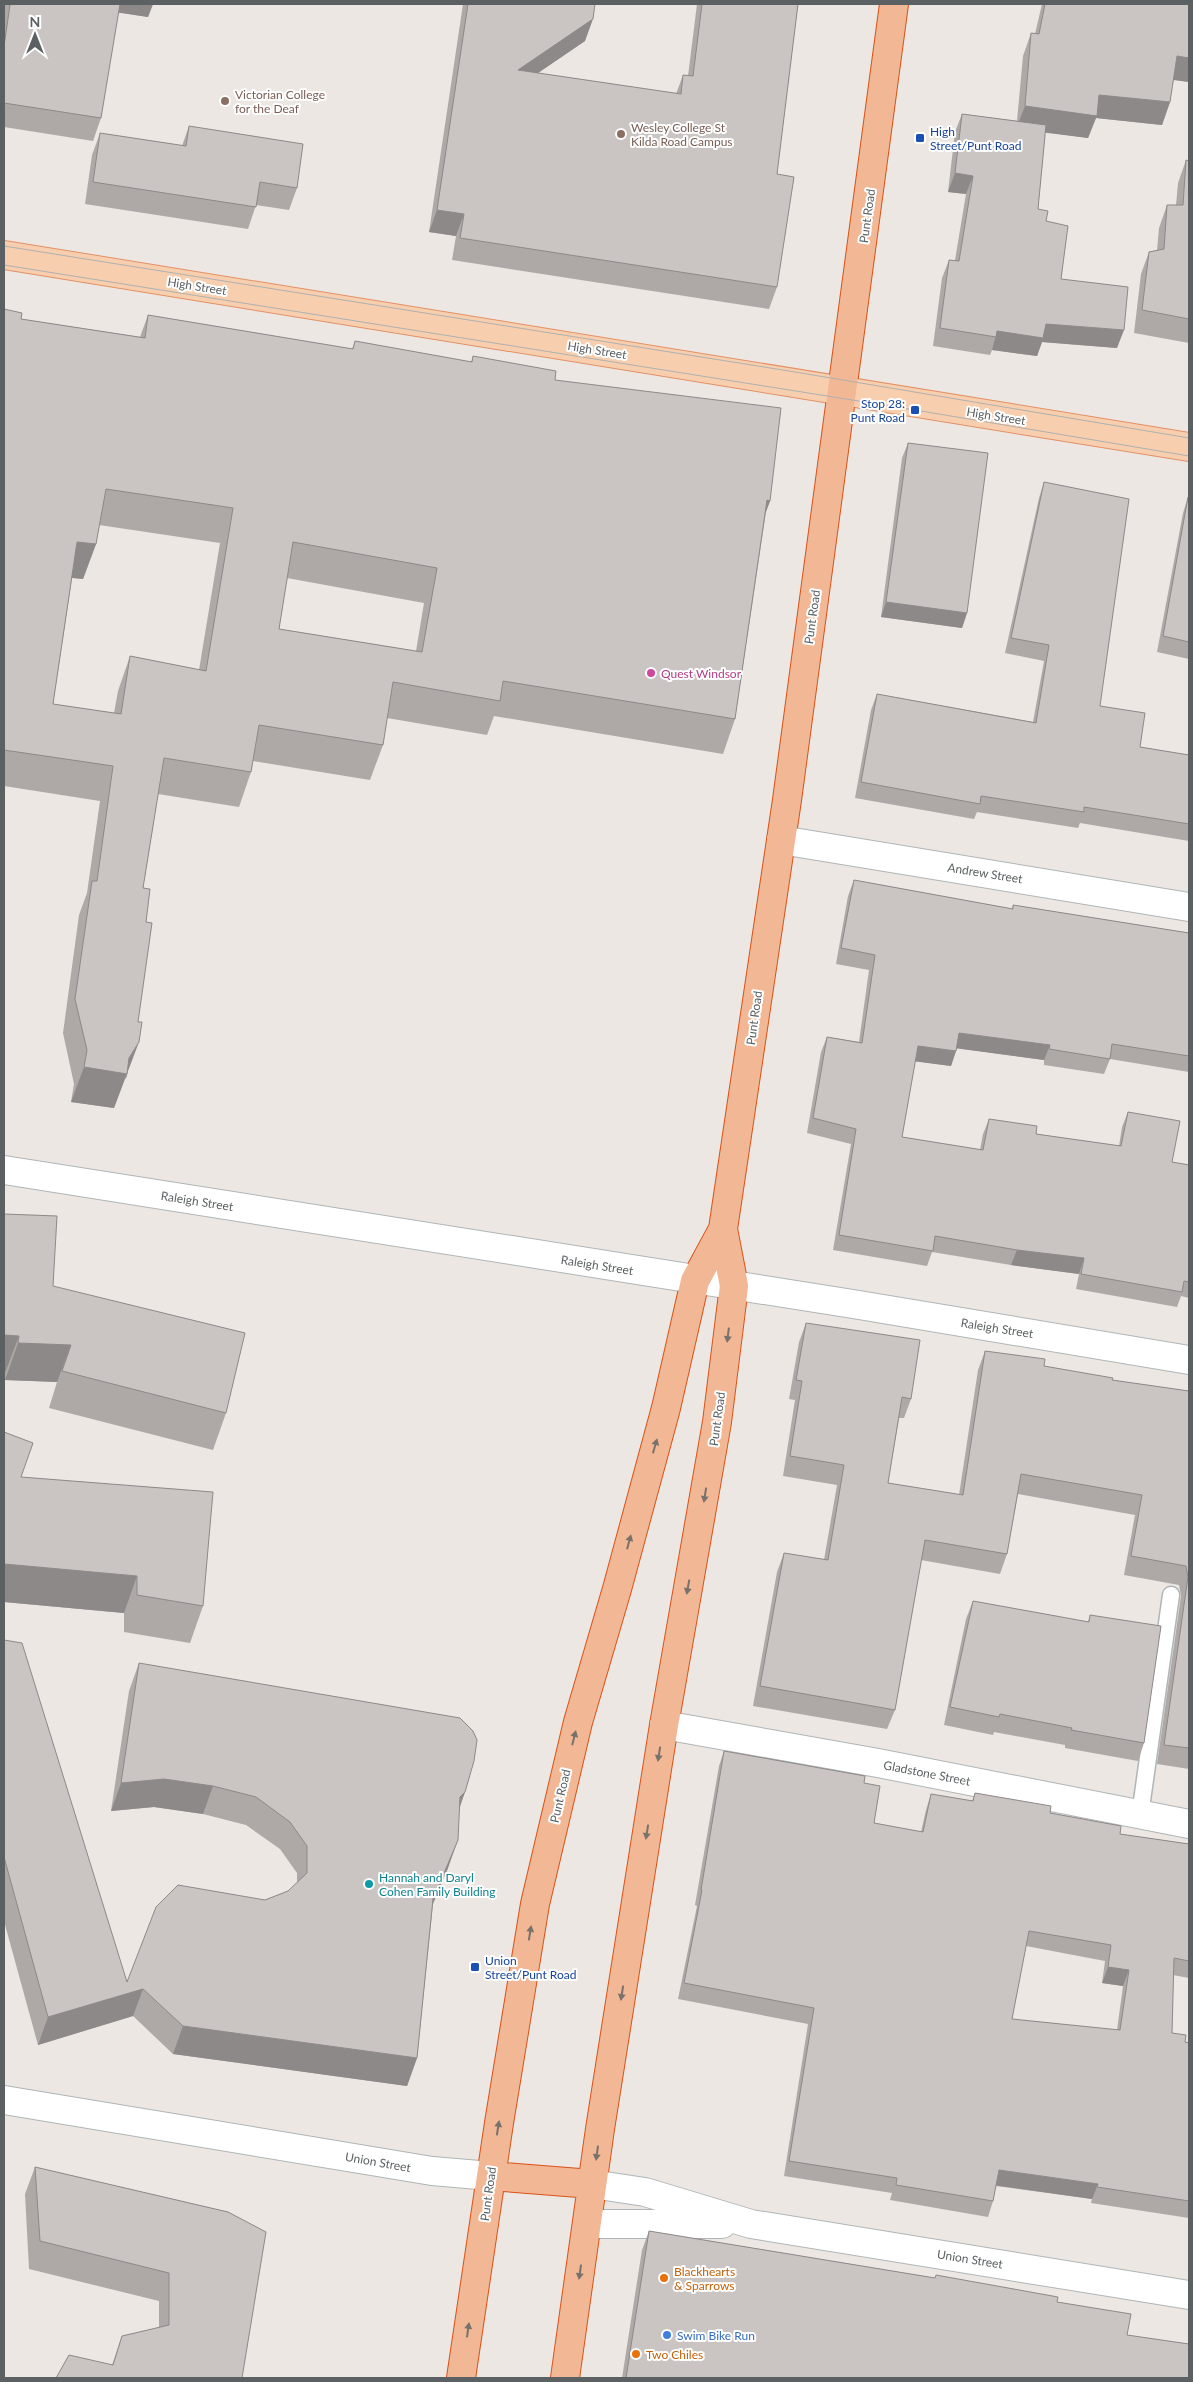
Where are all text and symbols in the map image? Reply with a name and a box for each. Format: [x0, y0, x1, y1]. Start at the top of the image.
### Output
north arrow [10, 10, 60, 60]
text: N [30, 13, 40, 30]
place label: Victorian College for the Deaf [235, 87, 325, 116]
marker: Victorian College for the Deaf [219, 95, 231, 107]
place label: Wesley College St Kilda Road Campus [631, 120, 733, 149]
place label: High Street/Punt Road [930, 124, 1021, 153]
marker: Wesley College St Kilda Road Campus [615, 128, 627, 140]
marker: High Street/Punt Road [914, 132, 926, 144]
street label: Punt Road [856, 188, 878, 244]
street label: High Street [166, 274, 228, 298]
street label: High Street [566, 338, 628, 362]
place label: Stop 28: Punt Road [851, 396, 905, 425]
marker: Stop 28: Punt Road [909, 404, 921, 416]
street label: High Street [965, 404, 1027, 428]
street label: Punt Road [801, 589, 823, 645]
place label: Quest Windsor [661, 666, 742, 681]
marker: Quest Windsor [645, 667, 657, 679]
street label: Andrew Street [946, 860, 1024, 886]
street label: Punt Road [743, 990, 765, 1046]
street label: Raleigh Street [160, 1188, 235, 1214]
street label: Raleigh Street [560, 1252, 635, 1278]
street label: Raleigh Street [960, 1315, 1035, 1341]
one-way arrow [724, 1327, 732, 1343]
street label: Punt Road [706, 1391, 728, 1447]
one-way arrow [651, 1438, 659, 1453]
one-way arrow [700, 1488, 708, 1504]
one-way arrow [625, 1534, 633, 1549]
one-way arrow [684, 1580, 692, 1596]
one-way arrow [570, 1731, 578, 1746]
one-way arrow [655, 1747, 663, 1763]
street label: Gladstone Street [882, 1757, 972, 1789]
street label: Punt Road [547, 1768, 573, 1824]
one-way arrow [643, 1824, 651, 1840]
place label: Hannah and Daryl Cohen Family Building [379, 1870, 496, 1899]
marker: Hannah and Daryl Cohen Family Building [363, 1878, 375, 1890]
one-way arrow [526, 1924, 534, 1940]
place label: Union Street/Punt Road [485, 1953, 576, 1982]
marker: Union Street/Punt Road [469, 1961, 481, 1973]
one-way arrow [617, 1985, 625, 2001]
one-way arrow [495, 2119, 503, 2135]
one-way arrow [592, 2145, 600, 2161]
street label: Union Street [344, 2149, 413, 2175]
street label: Punt Road [477, 2166, 499, 2222]
street label: Union Street [936, 2246, 1005, 2272]
one-way arrow [576, 2264, 584, 2280]
place label: Blackhearts & Sparrows [674, 2264, 735, 2293]
marker: Blackhearts & Sparrows [658, 2272, 670, 2284]
one-way arrow [465, 2322, 473, 2338]
place label: Swim Bike Run [677, 2328, 755, 2343]
marker: Swim Bike Run [661, 2329, 673, 2341]
place label: Two Chiles [646, 2347, 703, 2362]
marker: Two Chiles [630, 2348, 642, 2360]

